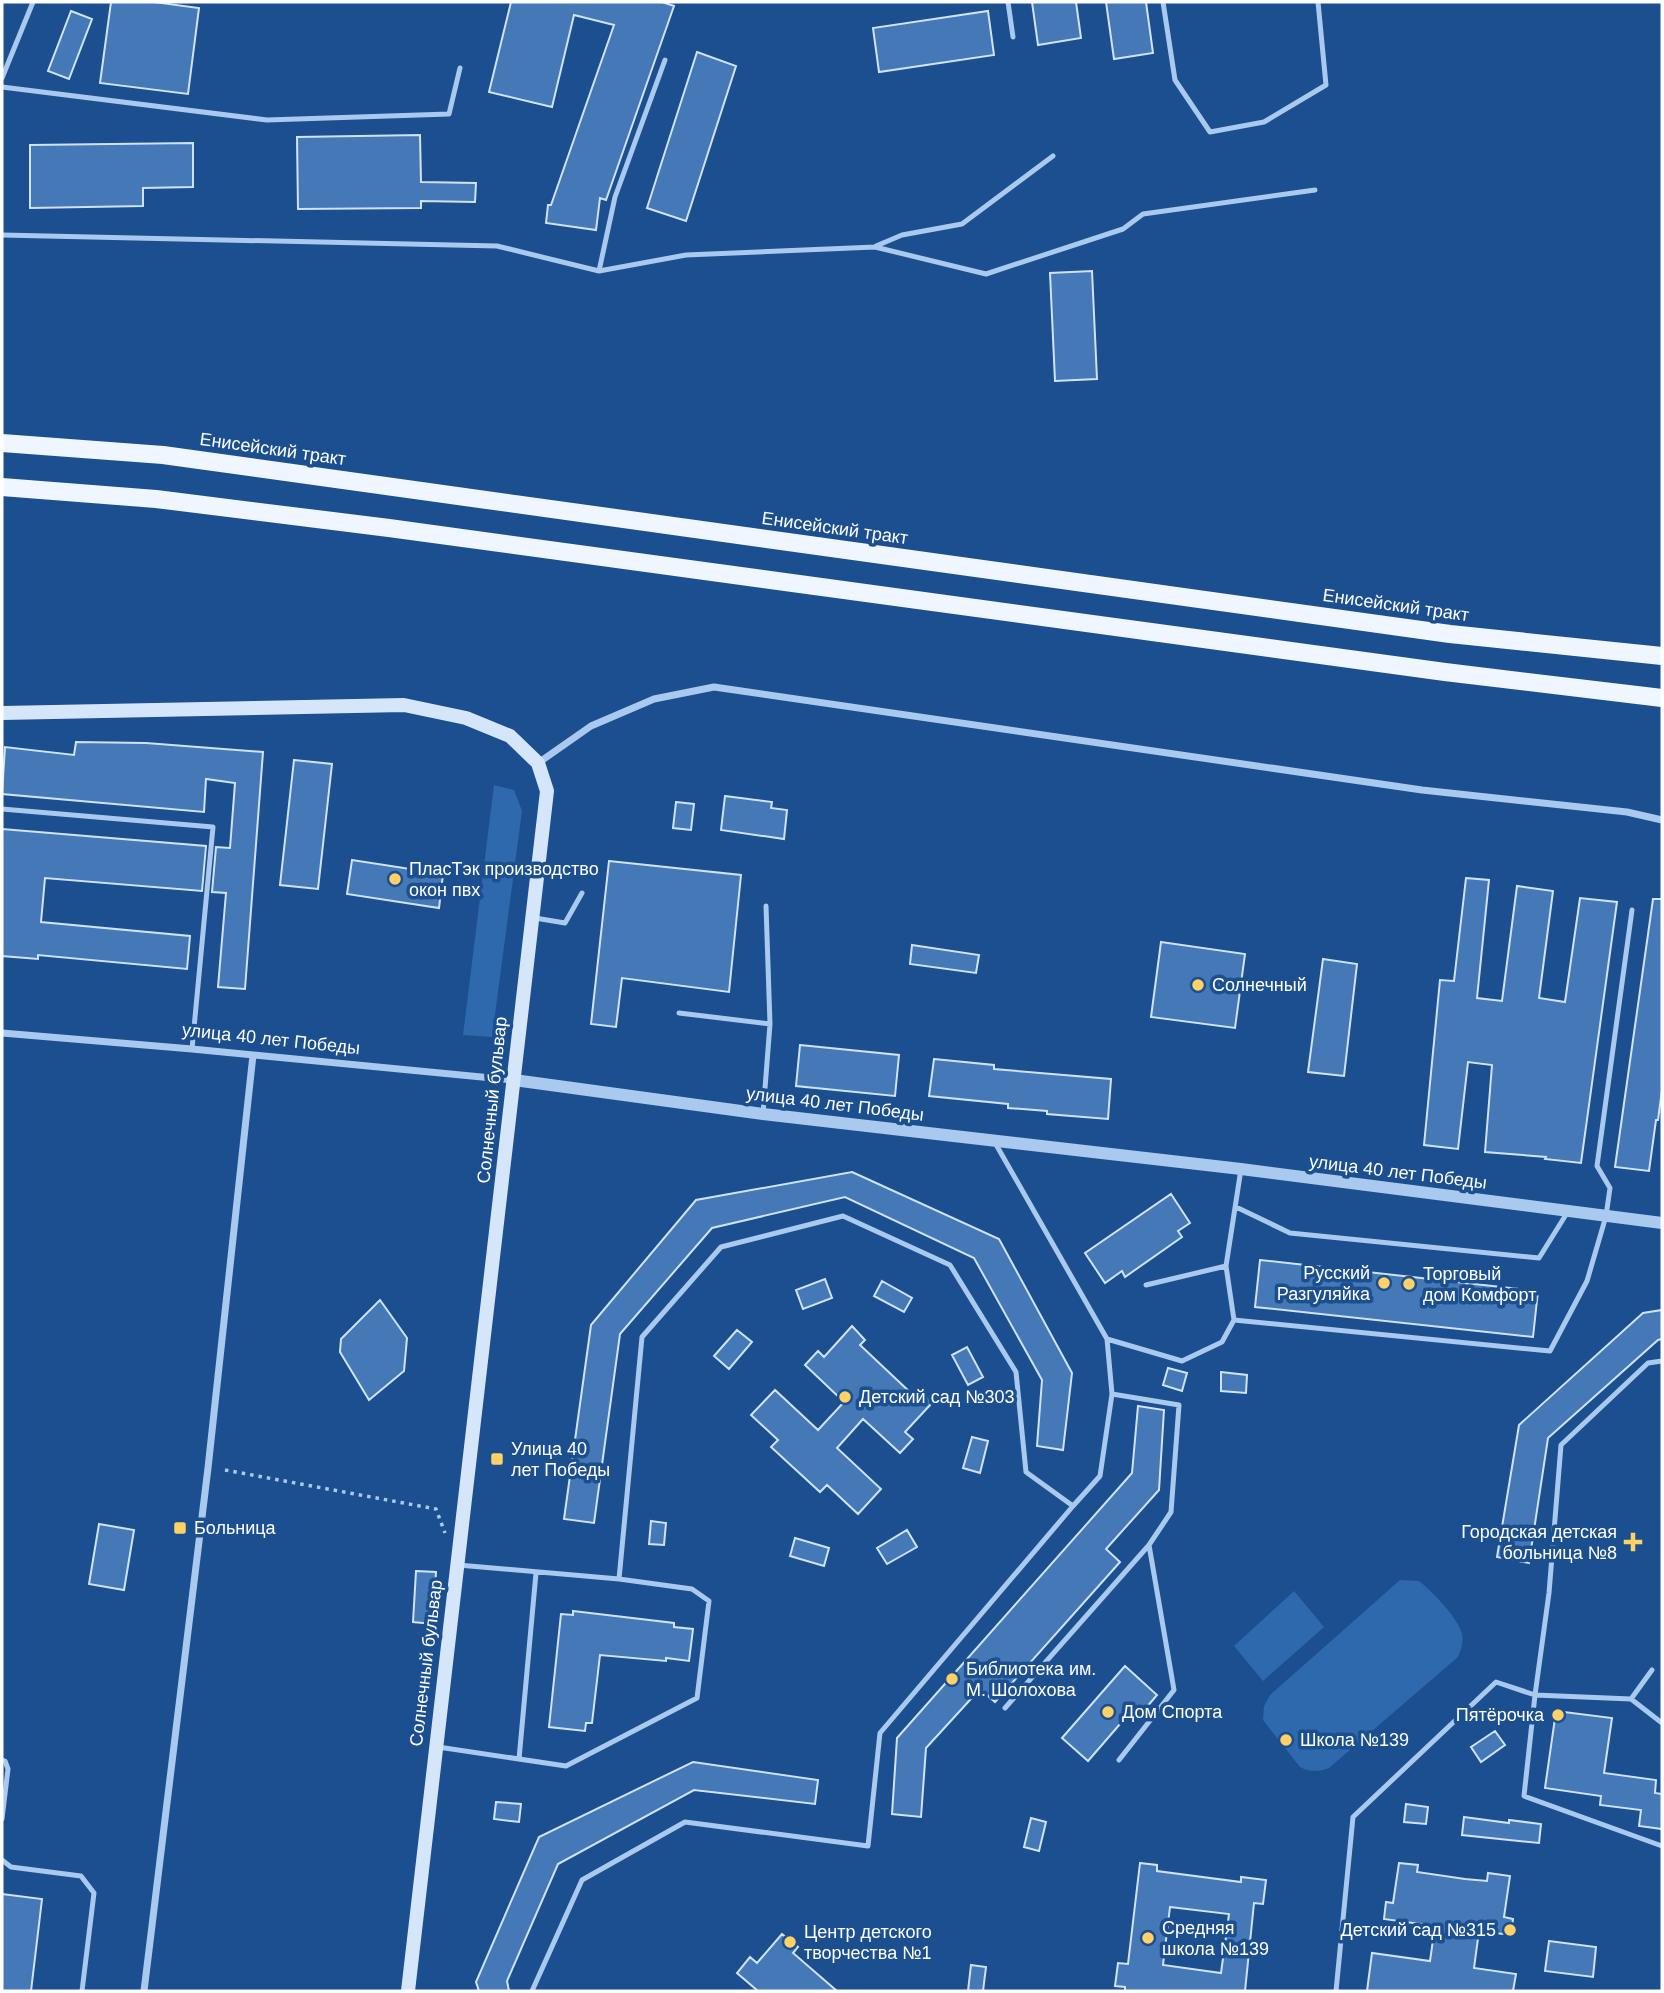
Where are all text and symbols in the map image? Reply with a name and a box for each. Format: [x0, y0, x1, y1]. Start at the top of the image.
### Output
street label: Енисейский тракт [199, 429, 347, 469]
street label: Енисейский тракт [761, 508, 909, 548]
street label: Енисейский тракт [1322, 585, 1470, 625]
place label: ПласТэк производство окон пвх [409, 859, 599, 900]
marker: ПласТэк производство окон пвх [387, 871, 403, 887]
place label: Солнечный [1212, 975, 1307, 995]
marker: Солнечный [1190, 977, 1206, 993]
street label: Солнечный бульвар [473, 1016, 511, 1184]
street label: улица 40 лет Победы [181, 1020, 361, 1058]
street label: улица 40 лет Победы [745, 1083, 925, 1125]
street label: улица 40 лет Победы [1308, 1151, 1488, 1193]
place label: Русский Разгуляйка [1277, 1263, 1371, 1304]
place label: Торговый дом Комфорт [1423, 1264, 1536, 1305]
marker: Русский Разгуляйка [1376, 1275, 1392, 1291]
marker: Торговый дом Комфорт [1401, 1276, 1417, 1292]
place label: Детский сад №303 [859, 1387, 1015, 1407]
marker: Детский сад №303 [837, 1389, 853, 1405]
place label: Улица 40 лет Победы [511, 1439, 610, 1480]
marker: Улица 40 лет Победы [489, 1451, 505, 1467]
place label: Больница [194, 1518, 277, 1538]
marker: Больница [172, 1520, 188, 1536]
place label: Городская детская больница №8 [1461, 1522, 1617, 1563]
marker: Городская детская больница №8 [1623, 1532, 1643, 1552]
street label: Солнечный бульвар [406, 1579, 446, 1747]
place label: Библиотека им. М. Шолохова [966, 1659, 1096, 1700]
marker: Библиотека им. М. Шолохова [944, 1671, 960, 1687]
place label: Дом Спорта [1122, 1702, 1223, 1722]
marker: Дом Спорта [1100, 1704, 1116, 1720]
place label: Пятёрочка [1456, 1705, 1545, 1725]
marker: Пятёрочка [1550, 1707, 1566, 1723]
place label: Школа №139 [1300, 1730, 1409, 1750]
marker: Школа №139 [1278, 1732, 1294, 1748]
place label: Средняя школа №139 [1162, 1918, 1269, 1959]
place label: Детский сад №315 [1341, 1920, 1496, 1940]
place label: Центр детского творчества №1 [804, 1922, 932, 1963]
marker: Детский сад №315 [1502, 1922, 1518, 1938]
marker: Средняя школа №139 [1140, 1930, 1156, 1946]
marker: Центр детского творчества №1 [782, 1934, 798, 1950]

